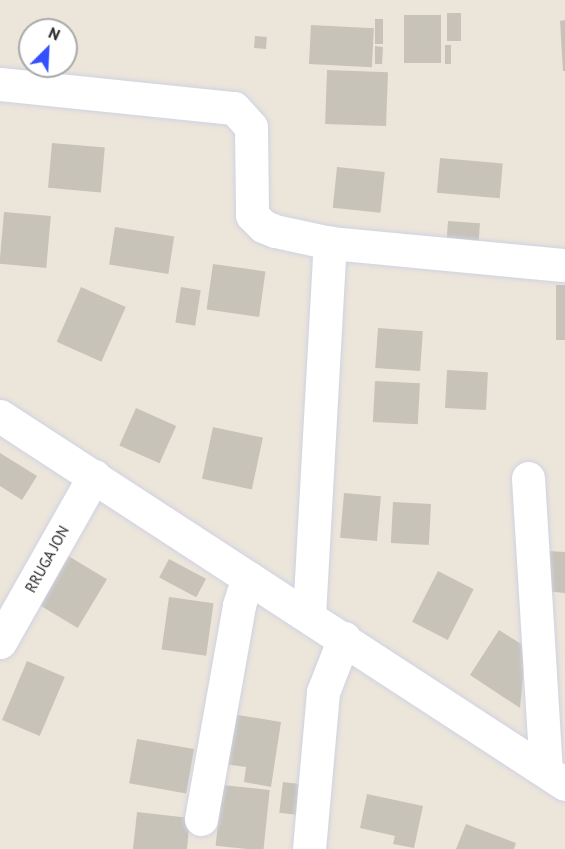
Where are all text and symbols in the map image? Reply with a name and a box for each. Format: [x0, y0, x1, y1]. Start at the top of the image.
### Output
north arrow [18, 18, 78, 78]
text: N [46, 22, 63, 45]
street label: RRUGA JON [21, 522, 73, 596]

